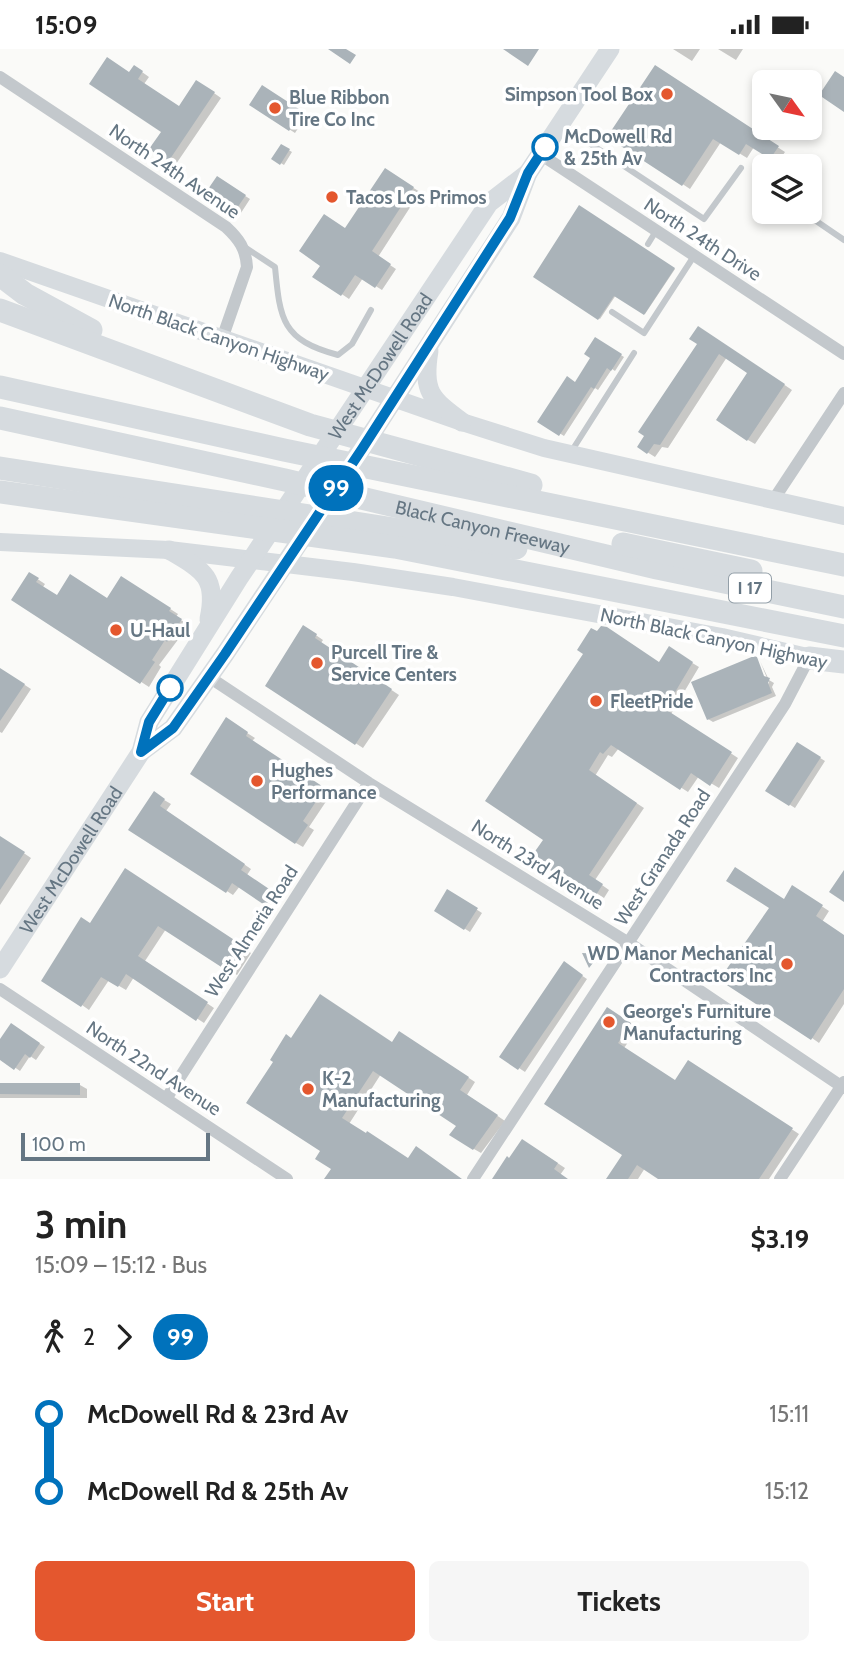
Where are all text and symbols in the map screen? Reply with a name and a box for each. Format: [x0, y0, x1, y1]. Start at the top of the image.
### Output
text: 15:09 [35, 9, 97, 41]
north arrow [752, 70, 822, 140]
map controls [752, 70, 822, 224]
place label: Simpson Tool Box [505, 83, 654, 106]
place label: Blue Ribbon Tire Co Inc [289, 86, 390, 131]
marker: Simpson Tool Box [659, 86, 675, 102]
marker: Blue Ribbon Tire Co Inc [267, 100, 283, 116]
street label: North 24th Avenue [105, 119, 245, 224]
place label: McDowell Rd & 25th Av [564, 125, 672, 170]
marker: McDowell Rd & 25th Av [532, 134, 558, 160]
button: layers [752, 154, 822, 224]
place label: Tacos Los Primos [346, 186, 487, 209]
marker: Tacos Los Primos [324, 189, 340, 205]
street label: North 24th Drive [640, 193, 766, 286]
street label: North Black Canyon Highway [106, 289, 332, 386]
street label: West McDowell Road [323, 289, 438, 444]
line badge: 99 [304, 465, 368, 511]
text: 99 [323, 473, 349, 502]
street label: Black Canyon Freeway [393, 496, 573, 559]
road number: I 17 [729, 573, 771, 603]
street label: North Black Canyon Highway [598, 603, 830, 674]
place label: U-Haul [130, 619, 190, 642]
marker: U-Haul [108, 622, 124, 638]
place label: Purcell Tire & Service Centers [331, 641, 457, 686]
marker: Purcell Tire & Service Centers [309, 655, 325, 671]
unlabelled marker [157, 675, 183, 701]
place label: FleetPride [610, 690, 694, 713]
marker: FleetPride [588, 693, 604, 709]
place label: Hughes Performance [271, 759, 377, 804]
marker: Hughes Performance [249, 773, 265, 789]
street label: West McDowell Road [15, 782, 128, 938]
street label: West Granada Road [610, 785, 715, 930]
street label: North 23rd Avenue [467, 815, 608, 914]
street label: West Almeria Road [200, 861, 303, 1002]
place label: WD Manor Mechanical Contractors Inc [588, 942, 773, 987]
marker: WD Manor Mechanical Contractors Inc [779, 956, 795, 972]
place label: George's Furniture Manufacturing [623, 1000, 771, 1045]
marker: George's Furniture Manufacturing [601, 1014, 617, 1030]
street label: North 22nd Avenue [82, 1016, 226, 1121]
place label: K-2 Manufacturing [322, 1067, 441, 1112]
marker: K-2 Manufacturing [300, 1081, 316, 1097]
scale bar [21, 1130, 210, 1162]
text: 100 m [32, 1133, 86, 1156]
text: 3 min [35, 1201, 127, 1248]
text: $3.19 [750, 1223, 809, 1255]
text: 15:09 – 15:12 · Bus [35, 1251, 207, 1279]
icon: walk [35, 1318, 73, 1356]
icon: forward [105, 1318, 143, 1356]
text: 99 [167, 1322, 194, 1351]
text: 2 [83, 1323, 95, 1351]
text: McDowell Rd & 23rd Av [87, 1398, 348, 1430]
text: 15:11 [769, 1400, 809, 1428]
text: McDowell Rd & 25th Av [87, 1475, 349, 1507]
text: 15:12 [765, 1477, 809, 1505]
button: Start [35, 1561, 415, 1641]
button: Tickets [429, 1561, 809, 1641]

